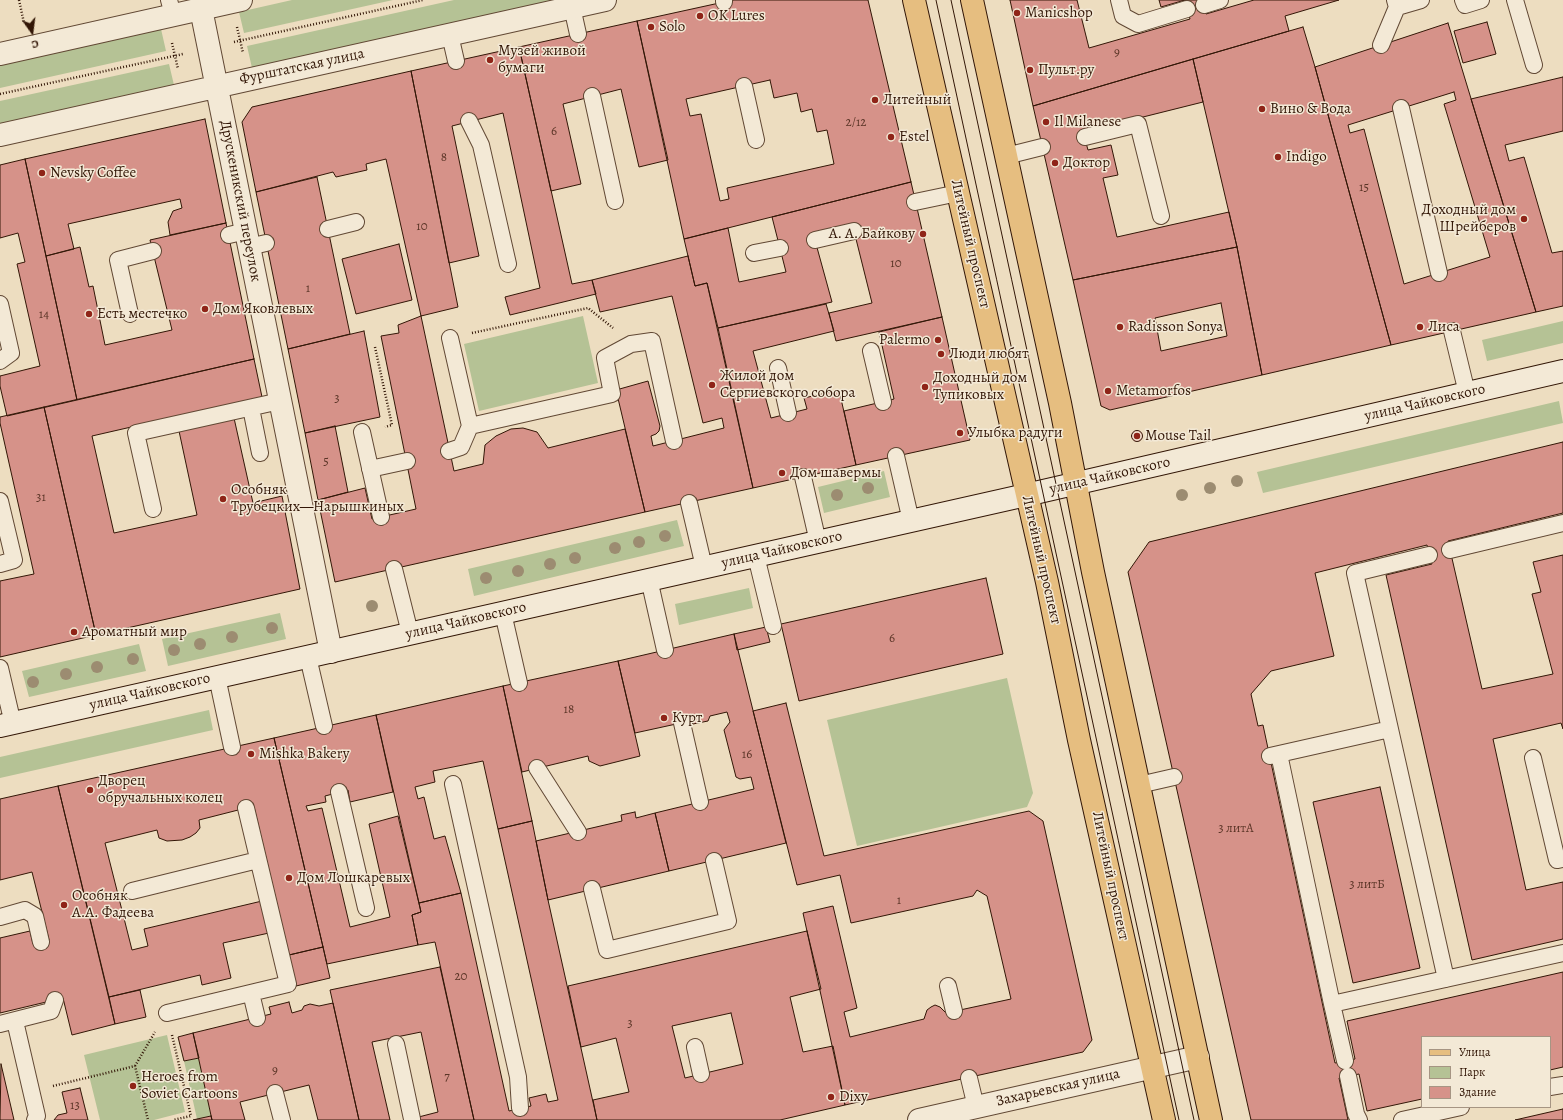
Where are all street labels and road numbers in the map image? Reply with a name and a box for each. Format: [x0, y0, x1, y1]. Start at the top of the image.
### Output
street label: Фурштатская улица [238, 45, 366, 89]
street label: Друскеникский переулок [216, 119, 264, 283]
street label: Литейный проспект [946, 178, 994, 310]
street label: улица Чайковского [1363, 380, 1487, 426]
street label: улица Чайковского [1048, 453, 1172, 499]
street label: Литейный проспект [1017, 494, 1065, 626]
street label: улица Чайковского [720, 527, 844, 573]
street label: улица Чайковского [404, 598, 528, 644]
street label: улица Чайковского [88, 669, 212, 715]
street label: Литейный проспект [1088, 810, 1132, 942]
street label: Захарьевская улица [994, 1065, 1122, 1111]

